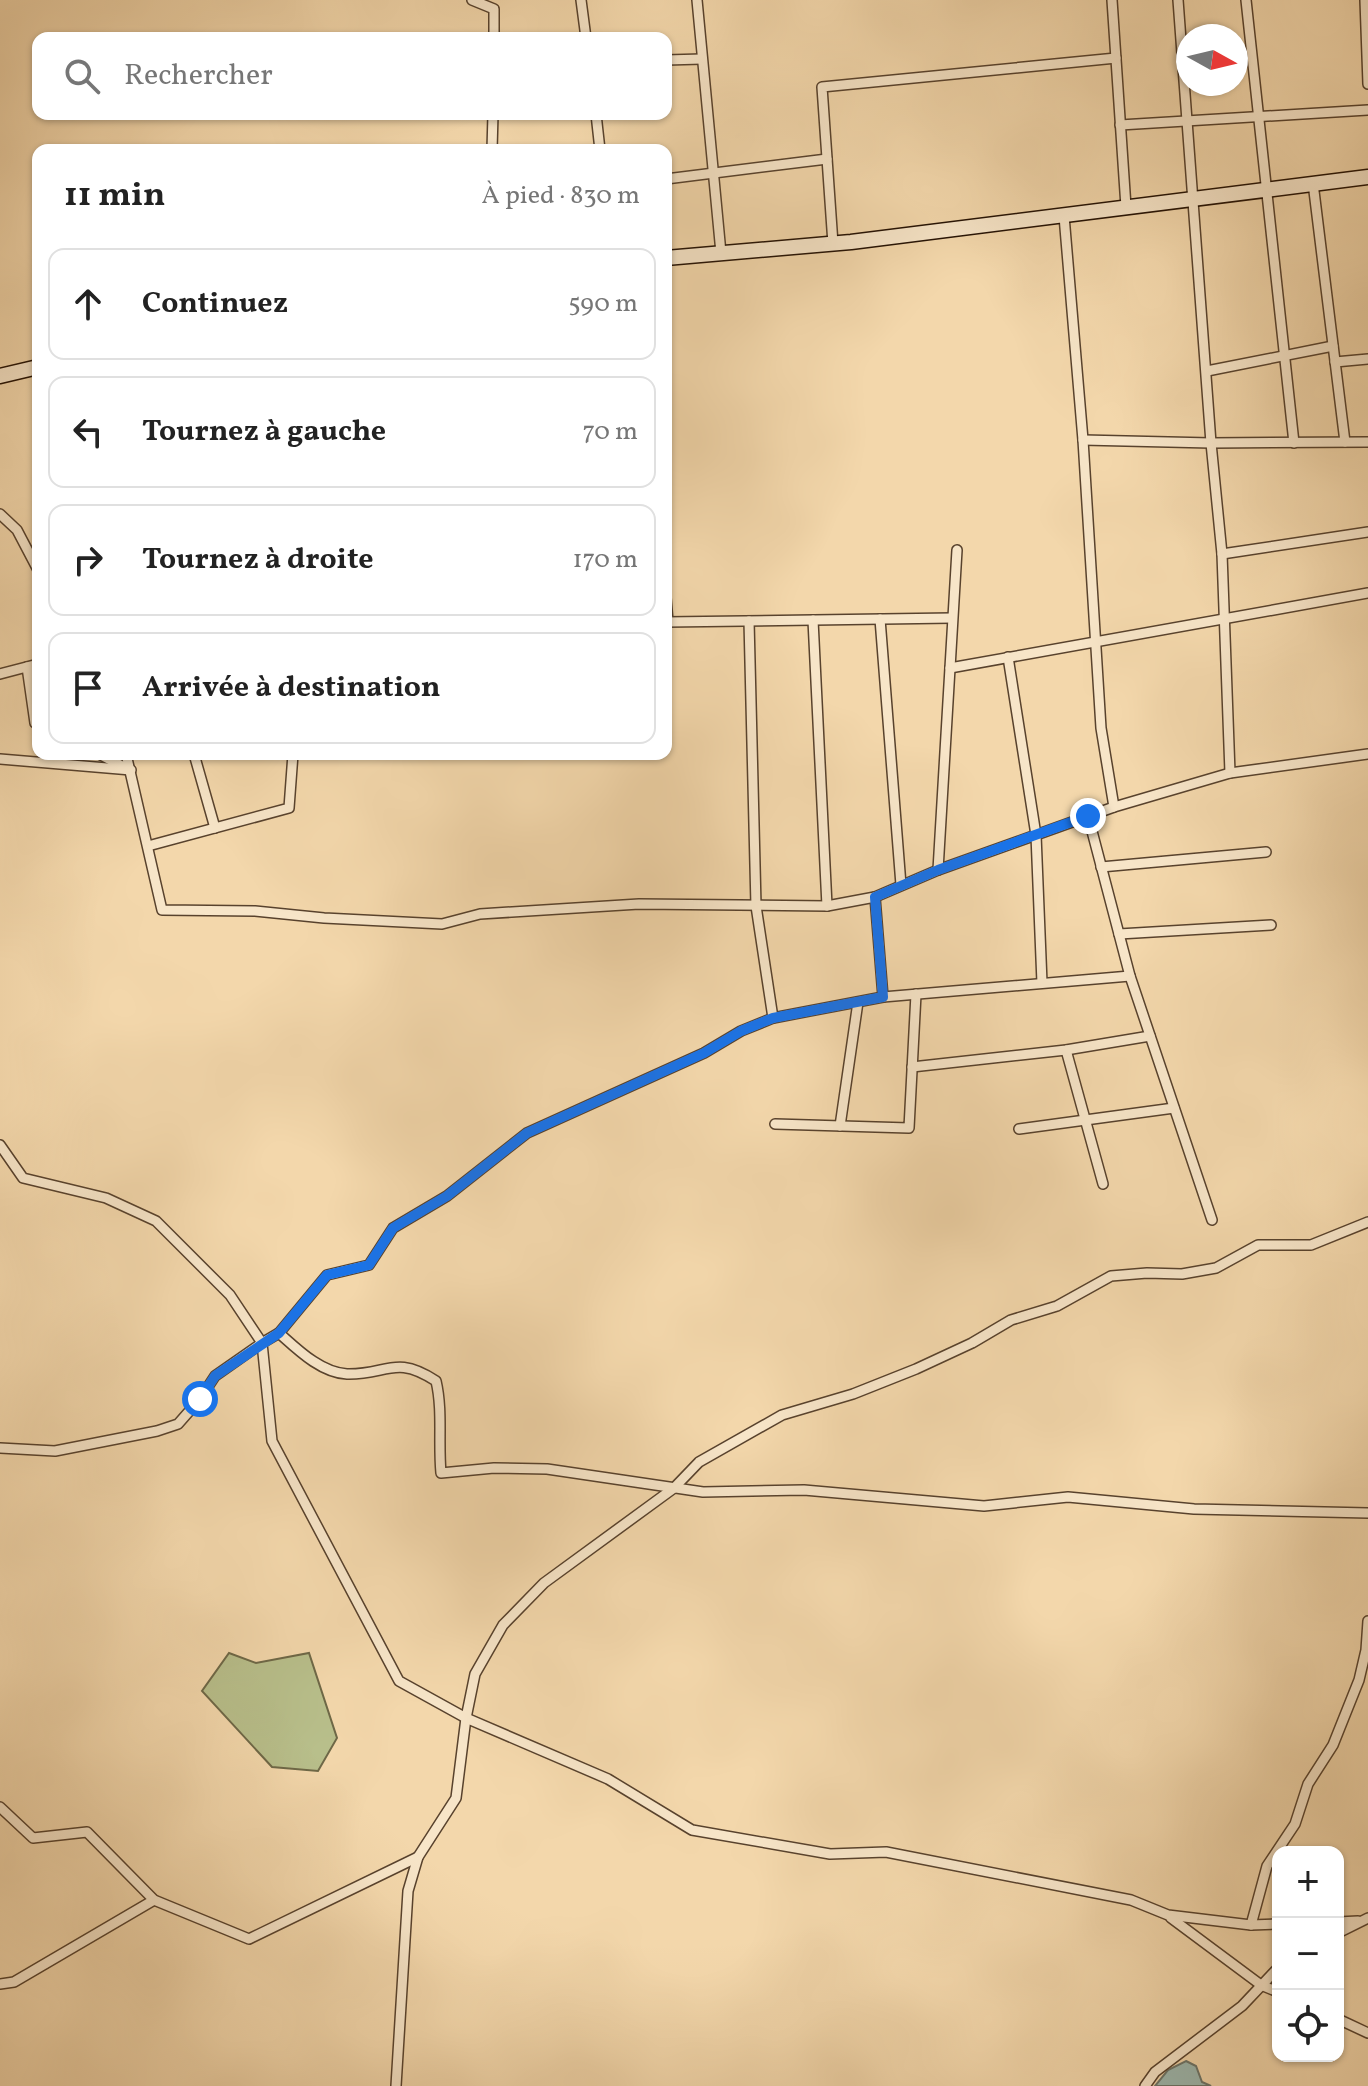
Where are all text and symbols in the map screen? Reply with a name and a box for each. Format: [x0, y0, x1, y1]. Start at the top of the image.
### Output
north arrow [1176, 24, 1248, 96]
search box [32, 32, 672, 120]
icon: search [60, 54, 104, 98]
text: Rechercher [124, 55, 273, 97]
text: 11 min [64, 173, 165, 220]
text: À pied · 830 m [481, 178, 640, 214]
icon: ahead [66, 282, 110, 326]
text: Continuez [142, 283, 288, 325]
text: 590 m [568, 286, 638, 322]
icon: left [66, 410, 110, 454]
text: Tournez à gauche [142, 411, 386, 453]
text: 70 m [583, 414, 638, 450]
icon: right [66, 538, 110, 582]
text: Tournez à droite [142, 539, 374, 581]
text: 170 m [573, 542, 638, 578]
icon: arrive [66, 666, 110, 710]
text: Arrivée à destination [142, 667, 441, 709]
route end [1070, 798, 1106, 834]
route start [182, 1381, 218, 1417]
map controls [1272, 1846, 1344, 2062]
button: + [1272, 1846, 1344, 1918]
button: − [1272, 1918, 1344, 1990]
button: locate [1272, 1990, 1344, 2062]

